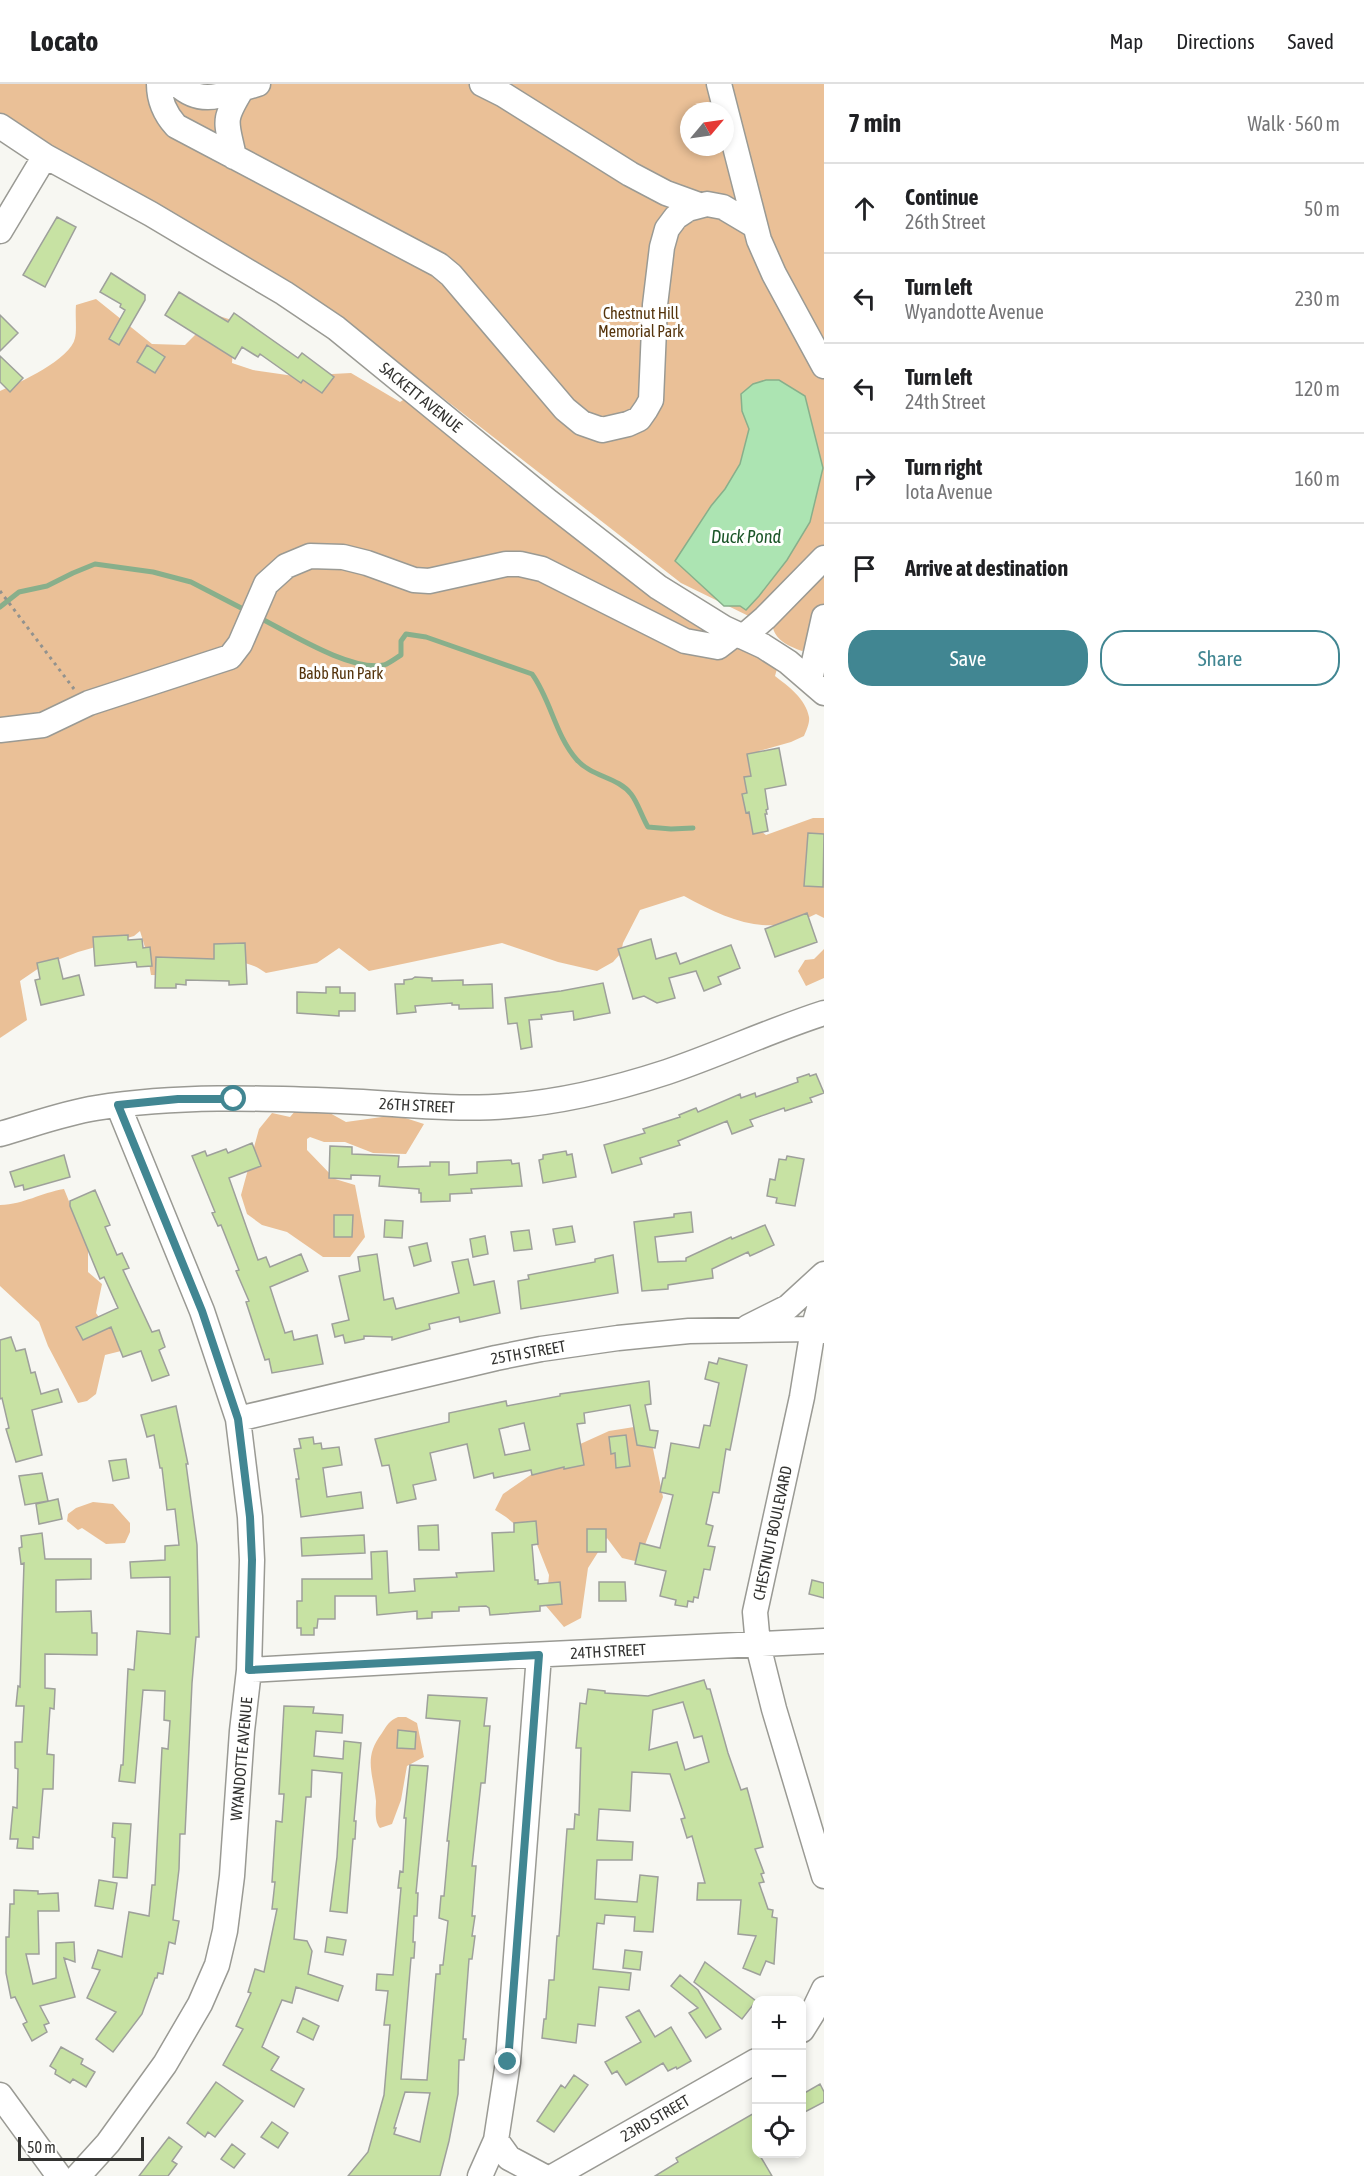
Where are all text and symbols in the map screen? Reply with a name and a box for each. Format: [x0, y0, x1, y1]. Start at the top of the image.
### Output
text: Locato [30, 25, 98, 57]
text: Map [1109, 29, 1143, 53]
text: Directions [1176, 29, 1255, 53]
text: Saved [1288, 29, 1334, 53]
north arrow [680, 102, 734, 156]
text: 7 min [848, 108, 901, 138]
text: Walk · 560 m [1248, 112, 1340, 135]
text: Continue [905, 184, 979, 210]
icon: ahead [848, 192, 881, 225]
text: 50 m [1304, 197, 1340, 220]
text: 26th Street [905, 210, 986, 233]
text: Turn left [905, 274, 972, 300]
icon: left [848, 282, 881, 315]
text: 230 m [1295, 287, 1340, 310]
text: Wyandotte Avenue [905, 300, 1044, 323]
park label: Chestnut Hill Memorial Park [598, 304, 684, 340]
street label: SACKETT AVENUE [376, 358, 466, 436]
text: Turn left [905, 364, 972, 390]
icon: left [848, 372, 881, 405]
text: 120 m [1295, 377, 1340, 400]
text: 24th Street [905, 390, 986, 413]
text: Turn right [905, 454, 982, 480]
icon: right [848, 462, 881, 495]
text: 160 m [1295, 467, 1340, 490]
text: Iota Avenue [905, 480, 993, 503]
water label: Duck Pond [711, 526, 782, 547]
icon: arrive [848, 552, 881, 585]
text: Arrive at destination [905, 555, 1068, 581]
button: Save [848, 630, 1088, 686]
button: Share [1100, 630, 1340, 686]
park label: Babb Run Park [299, 664, 383, 682]
route start [220, 1085, 246, 1111]
street label: 26TH STREET [379, 1094, 455, 1116]
street label: 25TH STREET [489, 1337, 567, 1367]
street label: CHESTNUT BOULEVARD [749, 1464, 795, 1602]
street label: 24TH STREET [570, 1640, 646, 1662]
street label: WYANDOTTE AVENUE [227, 1696, 255, 1822]
map controls [752, 1996, 806, 2158]
button: + [752, 1996, 806, 2050]
route end [494, 2048, 520, 2074]
button: − [752, 2050, 806, 2104]
street label: 23RD STREET [617, 2091, 693, 2145]
button: locate [752, 2104, 806, 2158]
scale bar [18, 2134, 144, 2162]
text: 50 m [27, 2138, 56, 2156]

